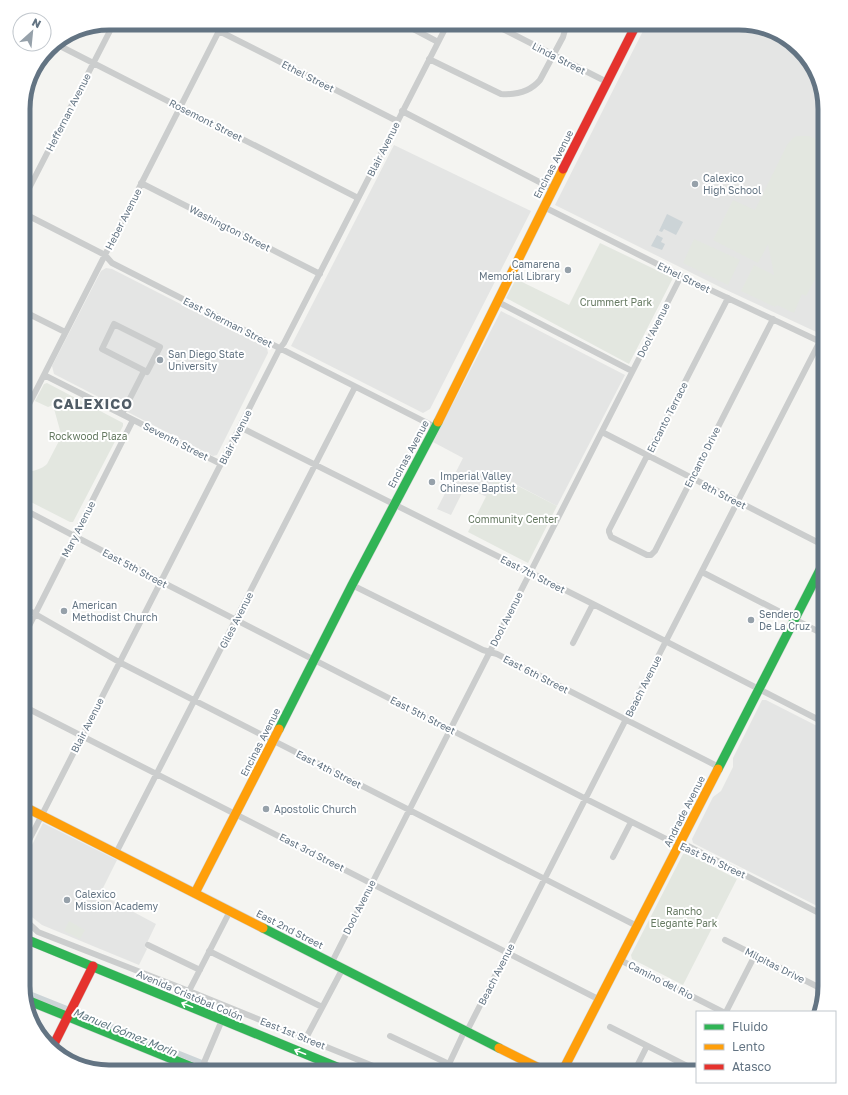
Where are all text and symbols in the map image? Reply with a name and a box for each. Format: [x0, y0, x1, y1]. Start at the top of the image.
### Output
north arrow [12, 12, 52, 52]
text: N [30, 15, 43, 30]
street label: Linda Street [530, 39, 588, 77]
street label: Ethel Street [280, 58, 336, 94]
street label: Heffernan Avenue [43, 71, 93, 153]
street label: Rosemont Street [167, 96, 245, 144]
street label: Blair Avenue [364, 119, 402, 178]
street label: Encinas Avenue [531, 128, 576, 200]
place label: Calexico High School [703, 172, 761, 196]
marker: Calexico High School [690, 179, 700, 189]
street label: Heber Avenue [102, 186, 144, 252]
street label: Washington Street [187, 202, 273, 254]
place label: Camarena Memorial Library [479, 258, 560, 282]
street label: Ethel Street [656, 259, 712, 295]
marker: Camarena Memorial Library [563, 265, 573, 275]
street label: East Sherman Street [181, 294, 275, 350]
park label: Crummert Park [580, 296, 653, 308]
street label: Dool Avenue [634, 300, 672, 359]
place label: San Diego State University [168, 348, 245, 372]
marker: San Diego State University [155, 355, 165, 365]
street label: Encanto Terrace [644, 380, 690, 454]
district label: CALEXICO [53, 395, 133, 412]
street label: Blair Avenue [216, 407, 254, 466]
street label: Encinas Avenue [385, 418, 431, 490]
street label: Seventh Street [141, 419, 211, 463]
street label: Encanto Drive [682, 424, 723, 489]
park label: Rockwood Plaza [49, 430, 127, 442]
place label: Imperial Valley Chinese Baptist [440, 470, 516, 494]
marker: Imperial Valley Chinese Baptist [427, 477, 437, 487]
street label: 8th Street [700, 479, 748, 511]
street label: Mary Avenue [59, 499, 97, 559]
park label: Community Center [468, 513, 558, 525]
street label: East 5th Street [101, 546, 169, 590]
street label: East 7th Street [499, 553, 567, 595]
street label: Dool Avenue [487, 589, 525, 648]
street label: Giles Avenue [217, 590, 255, 650]
place label: American Methodist Church [72, 599, 158, 623]
marker: American Methodist Church [59, 606, 69, 616]
place label: Sendero De La Cruz [759, 608, 810, 632]
marker: Sendero De La Cruz [746, 615, 756, 625]
street label: East 6th Street [501, 652, 571, 696]
street label: Beach Avenue [622, 653, 664, 719]
street label: East 5th Street [388, 693, 458, 737]
street label: Blair Avenue [68, 695, 106, 754]
street label: Encinas Avenue [238, 706, 283, 778]
street label: East 4th Street [294, 747, 364, 791]
street label: Andrade Avenue [661, 773, 707, 849]
place label: Apostolic Church [274, 803, 356, 815]
marker: Apostolic Church [261, 804, 271, 814]
street label: East 3rd Street [277, 830, 347, 874]
street label: East 5th Street [678, 839, 748, 881]
street label: Dool Avenue [340, 877, 378, 936]
place label: Calexico Mission Academy [75, 888, 159, 912]
marker: Calexico Mission Academy [62, 895, 72, 905]
park label: Rancho Elegante Park [651, 905, 718, 929]
street label: East 2nd Street [254, 907, 326, 951]
street label: Beach Avenue [475, 941, 517, 1007]
street label: Milpitas Drive [743, 945, 807, 985]
street label: Camino del Rio [626, 958, 696, 1002]
street label: Avenida Cristóbal Colón [135, 967, 245, 1023]
one-way arrow [181, 1000, 193, 1008]
water label: Manuel Gómez Morin [71, 1005, 180, 1059]
legend [696, 1011, 836, 1083]
street label: East 1st Street [258, 1014, 328, 1052]
text: Fluido [732, 1019, 768, 1034]
text: Lento [732, 1039, 765, 1054]
one-way arrow [295, 1048, 307, 1055]
text: Atasco [732, 1059, 771, 1074]

